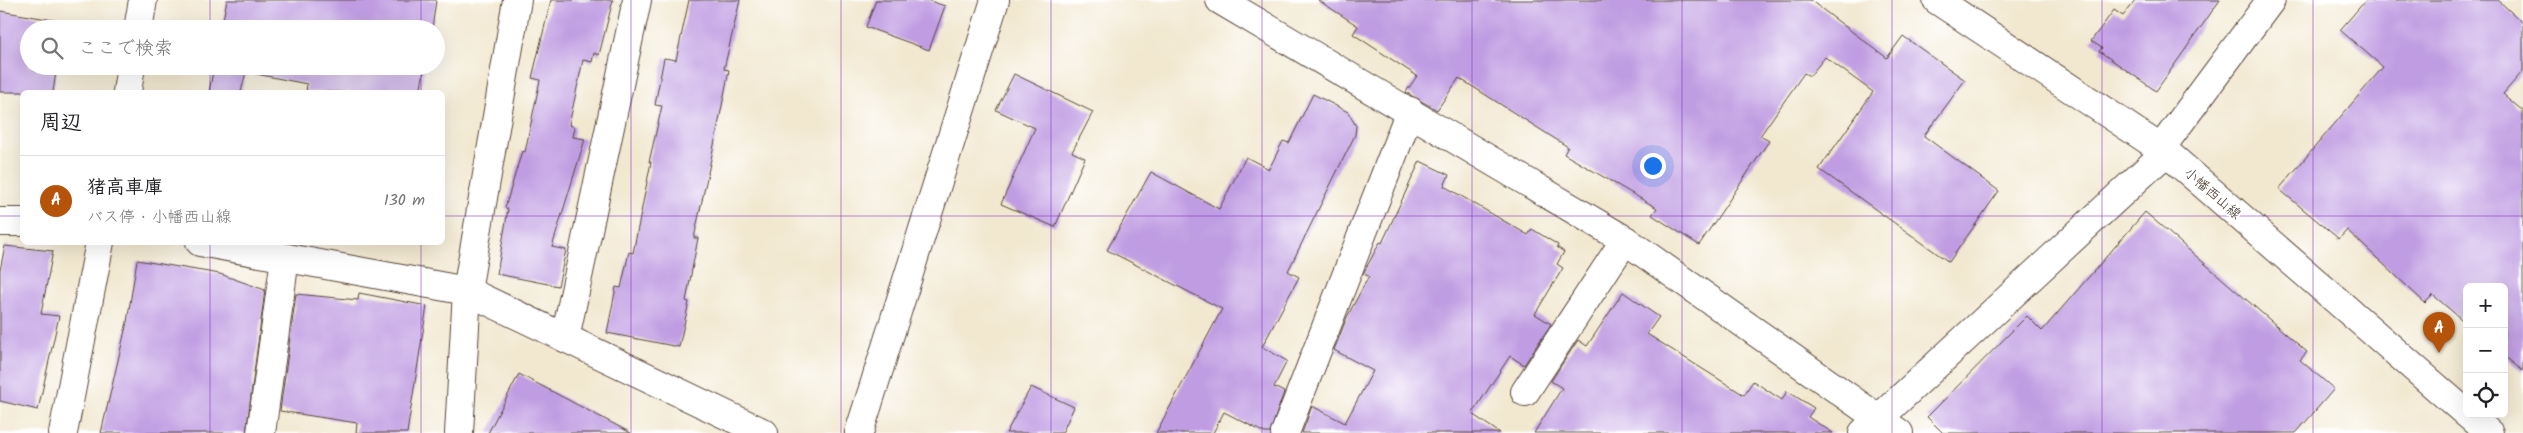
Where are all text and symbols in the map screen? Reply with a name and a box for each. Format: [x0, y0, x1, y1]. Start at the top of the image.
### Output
search box [20, 20, 445, 75]
icon: search [38, 34, 66, 62]
text: ここで検索 [78, 34, 173, 64]
text: 周辺 [40, 107, 82, 140]
your location [1640, 153, 1666, 179]
street label: 小幡西山線 [2179, 162, 2246, 225]
text: 猪高車庫 [87, 173, 163, 203]
text: A [51, 188, 61, 213]
text: 130 m [384, 188, 425, 213]
text: バス停 · 小幡西山線 [87, 205, 232, 230]
map controls [2463, 283, 2508, 418]
button: + [2463, 283, 2508, 328]
pin: A [2423, 312, 2455, 353]
button: − [2463, 328, 2508, 373]
button: locate [2463, 373, 2508, 418]

